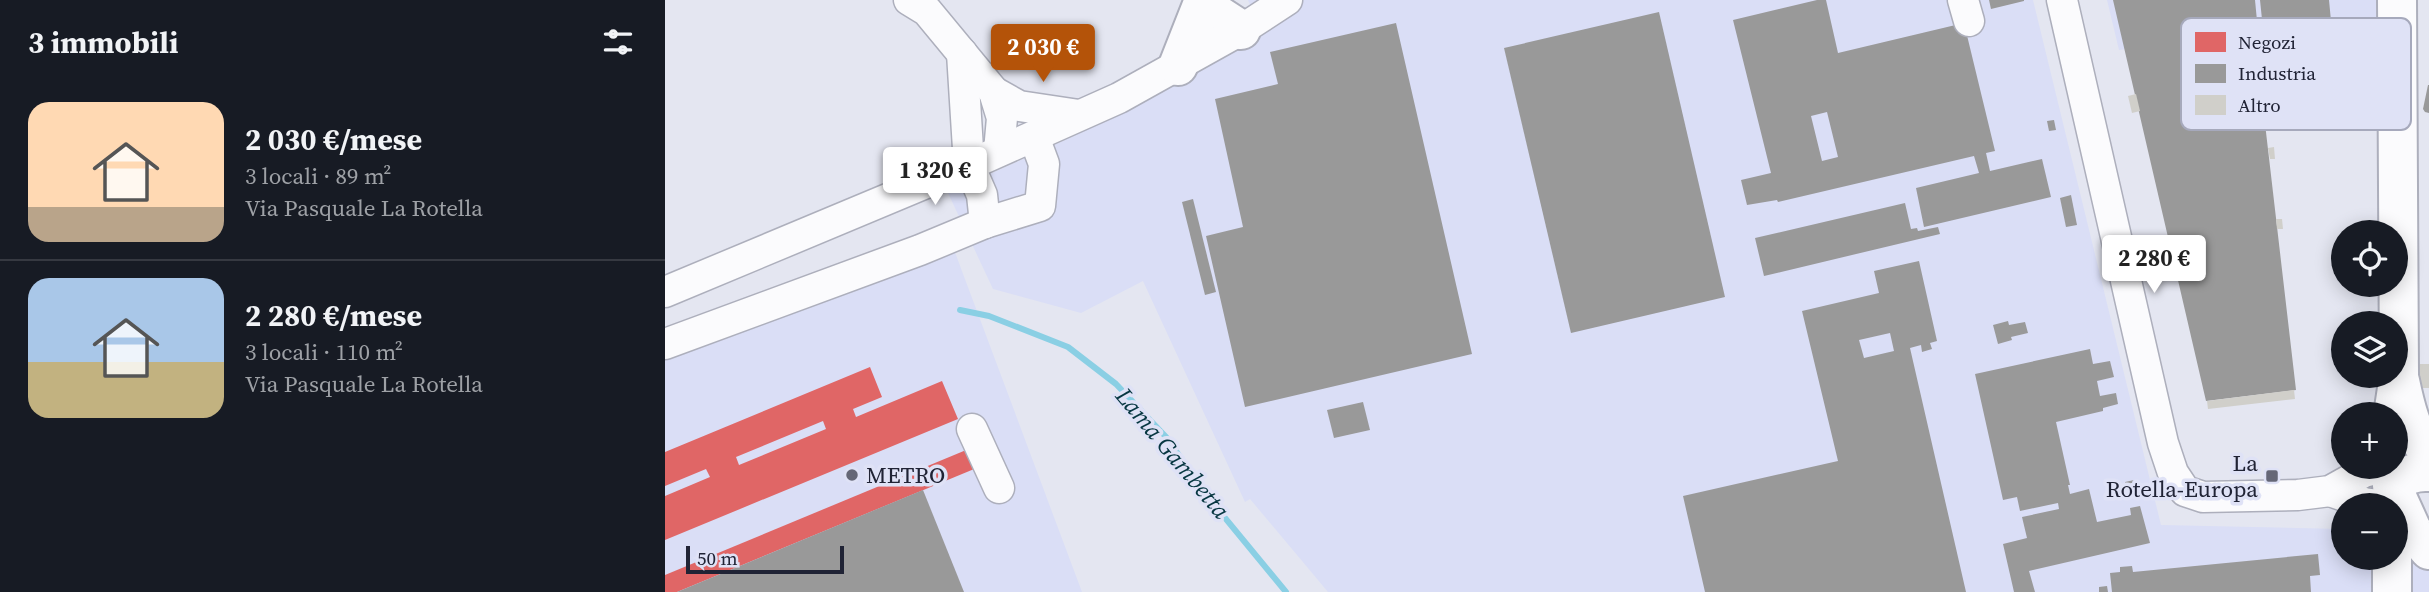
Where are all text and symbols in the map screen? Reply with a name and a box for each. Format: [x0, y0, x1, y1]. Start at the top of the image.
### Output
legend [2181, 18, 2411, 130]
text: 3 immobili [28, 22, 178, 63]
icon: filters [599, 23, 637, 61]
pin: 2 030 € [978, 24, 1108, 84]
text: Negozi [2238, 29, 2296, 55]
text: 2 030 € [1007, 31, 1079, 63]
text: Industria [2238, 60, 2316, 86]
text: Altro [2238, 92, 2281, 118]
text: 2 030 €/mese [245, 119, 422, 160]
icon: home [84, 130, 168, 214]
pin: 1 320 € [870, 148, 1000, 207]
text: 1 320 € [899, 154, 971, 186]
text: 3 locali · 89 m² [245, 160, 392, 192]
text: Via Pasquale La Rotella [245, 192, 483, 224]
map controls [2331, 220, 2408, 570]
button: locate [2331, 220, 2408, 297]
pin: 2 280 € [2089, 236, 2219, 295]
text: 2 280 € [2118, 242, 2190, 274]
text: 2 280 €/mese [245, 295, 422, 336]
icon: home [84, 306, 168, 390]
button: layers [2331, 311, 2408, 388]
text: 3 locali · 110 m² [245, 336, 403, 368]
text: Via Pasquale La Rotella [245, 368, 483, 400]
water label: Lama Gambetta [1108, 380, 1238, 526]
button: + [2331, 402, 2408, 479]
place label: La Rotella-Europa [2106, 447, 2258, 505]
place label: METRO [866, 459, 945, 491]
marker: METRO [844, 467, 860, 483]
marker: La Rotella-Europa [2264, 468, 2280, 484]
button: − [2331, 493, 2408, 570]
scale bar [686, 543, 843, 575]
text: 50 m [697, 545, 738, 571]

